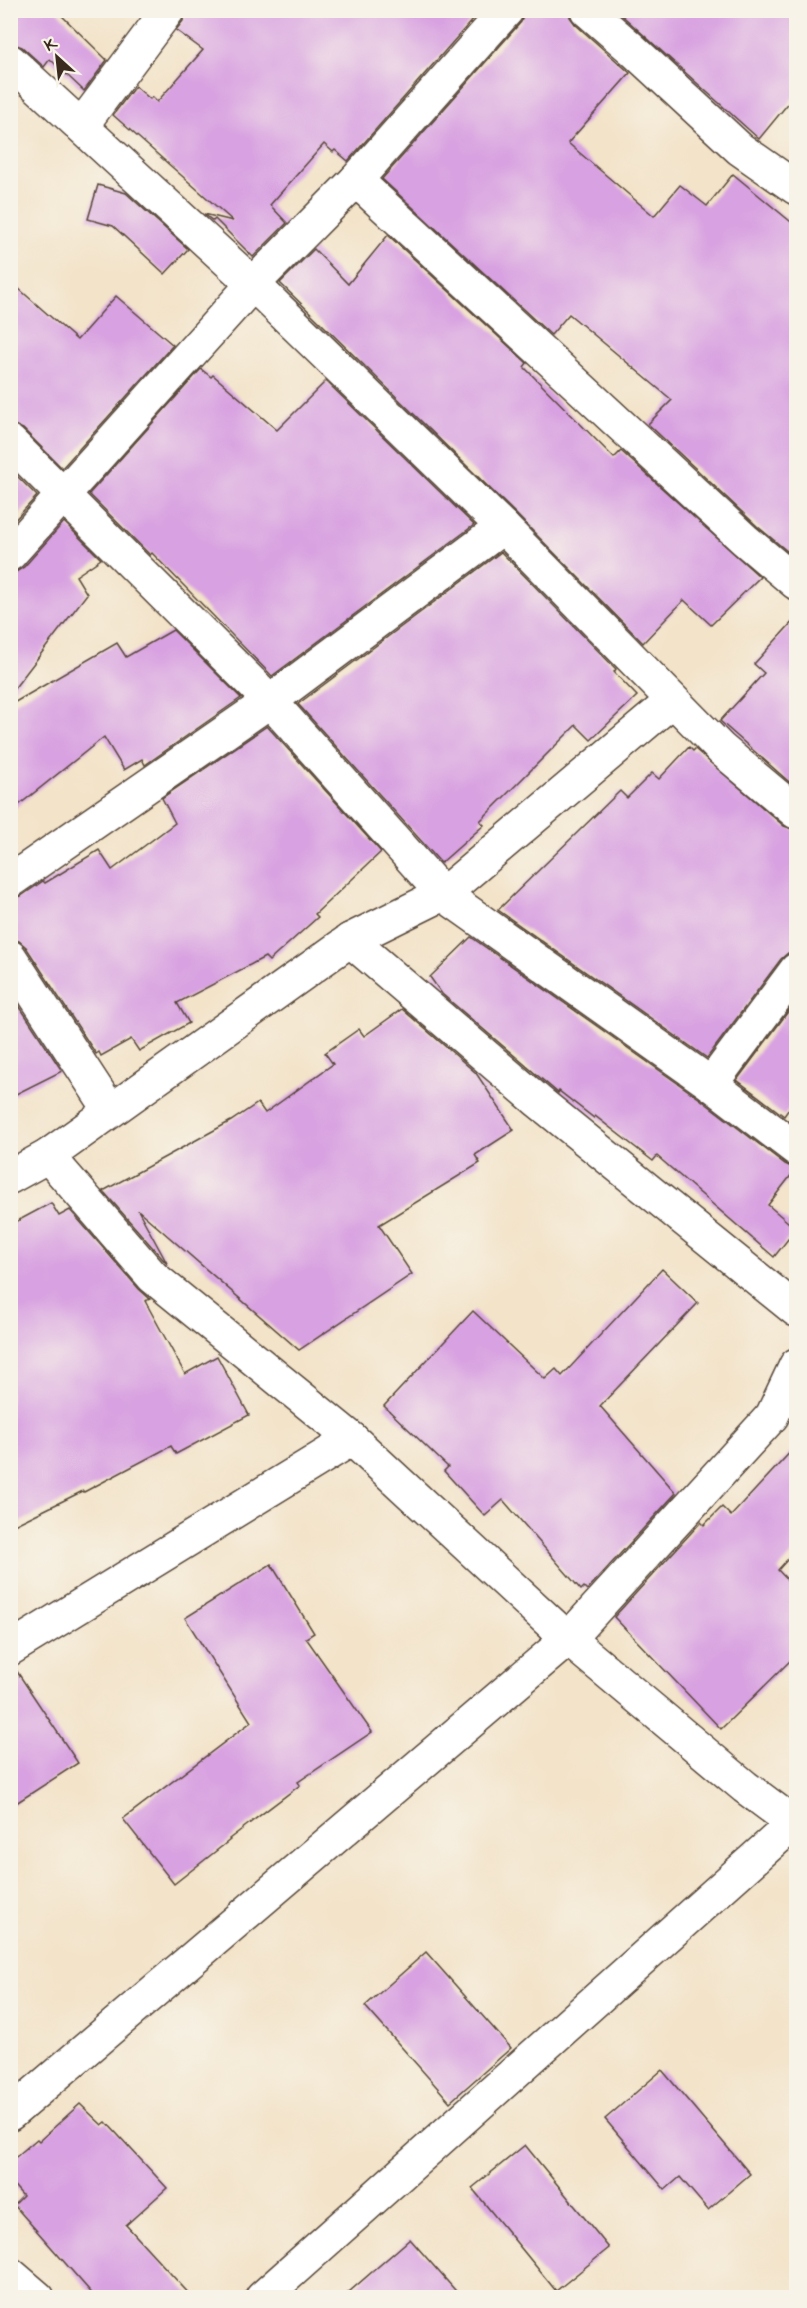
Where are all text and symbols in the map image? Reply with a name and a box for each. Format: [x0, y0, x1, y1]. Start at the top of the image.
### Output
north arrow [27, 27, 87, 87]
text: K [41, 33, 61, 57]

